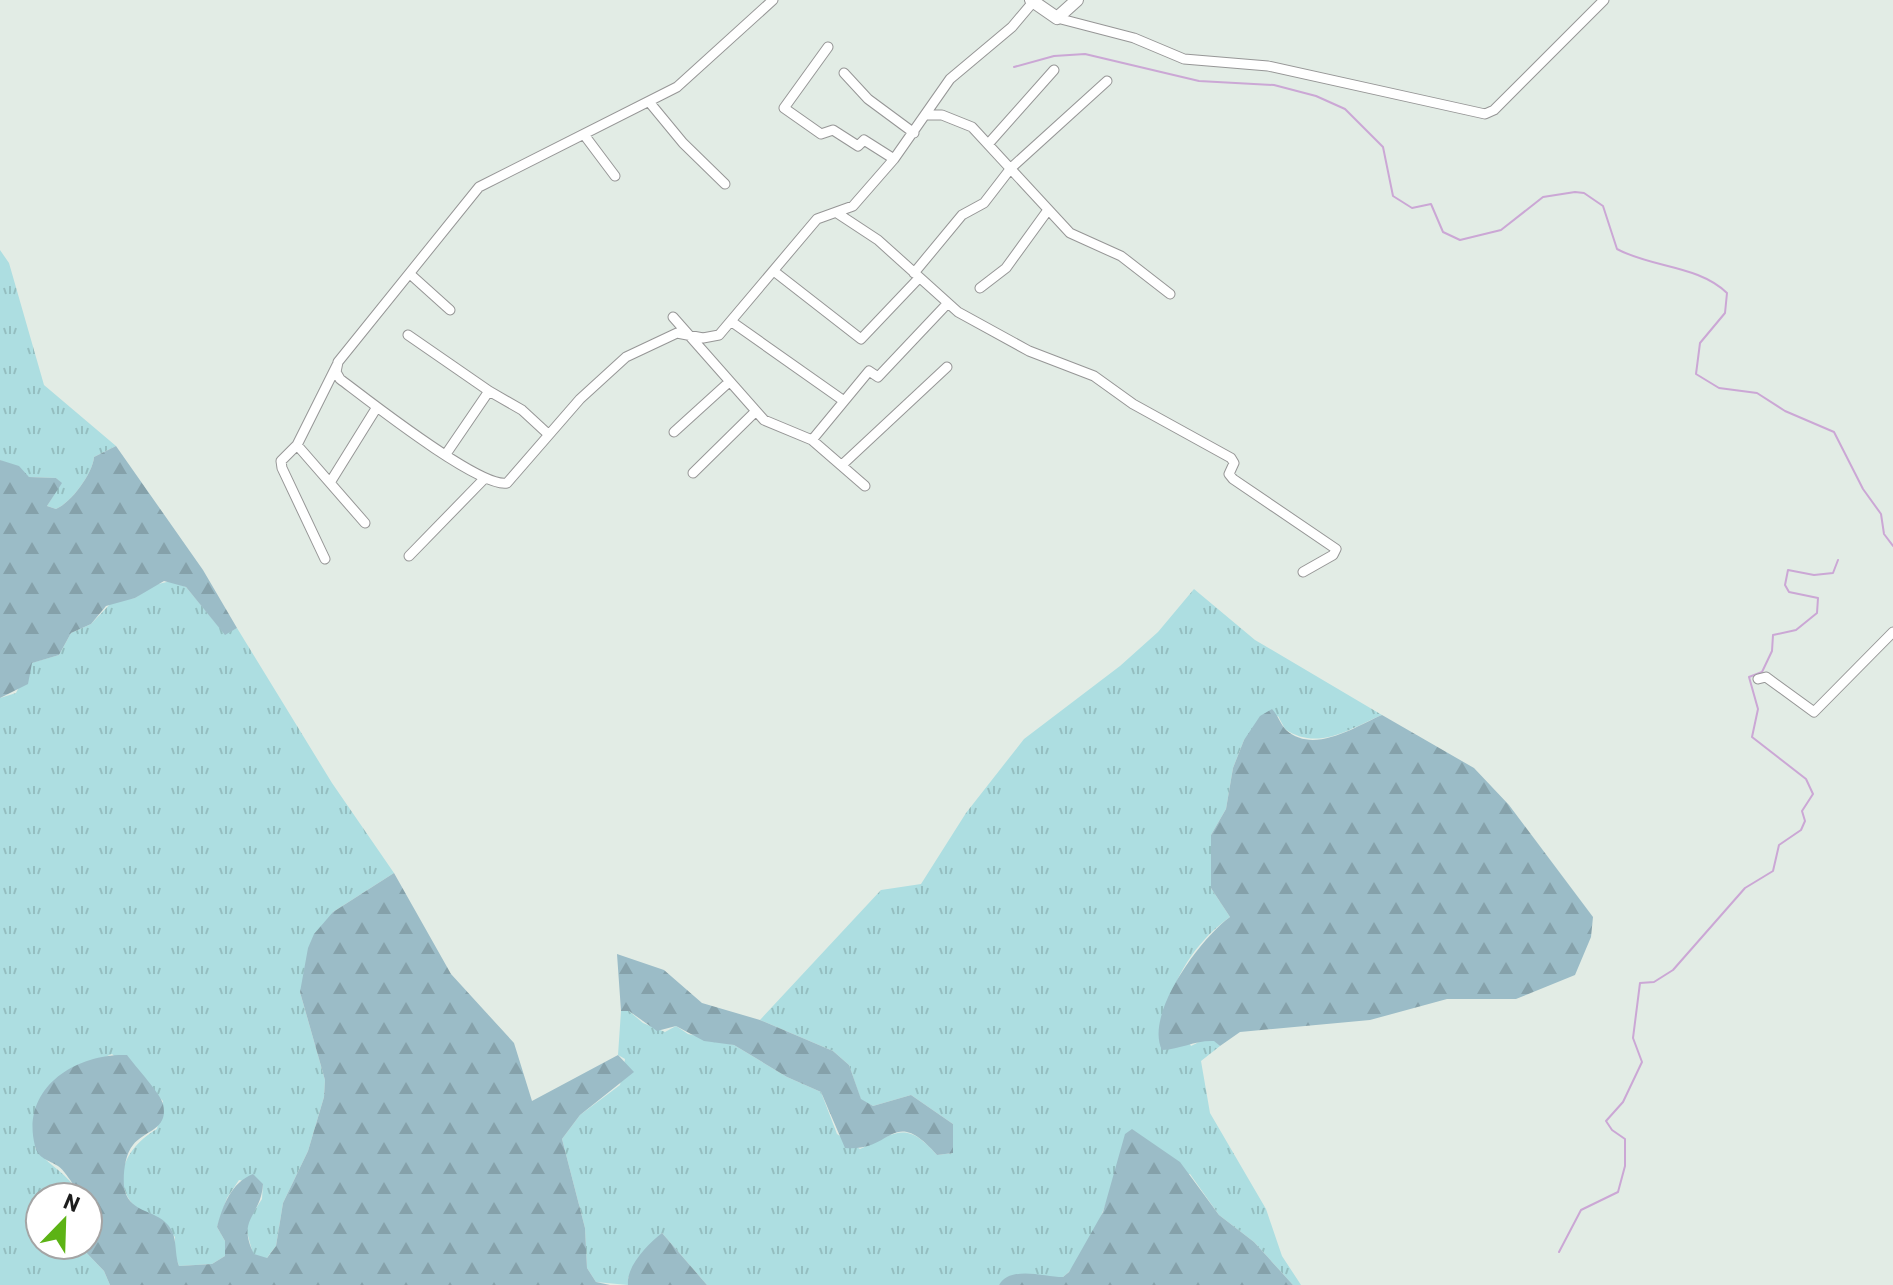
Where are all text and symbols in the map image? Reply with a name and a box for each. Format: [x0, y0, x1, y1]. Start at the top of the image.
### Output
north arrow [24, 1181, 104, 1261]
text: N [60, 1187, 84, 1216]

